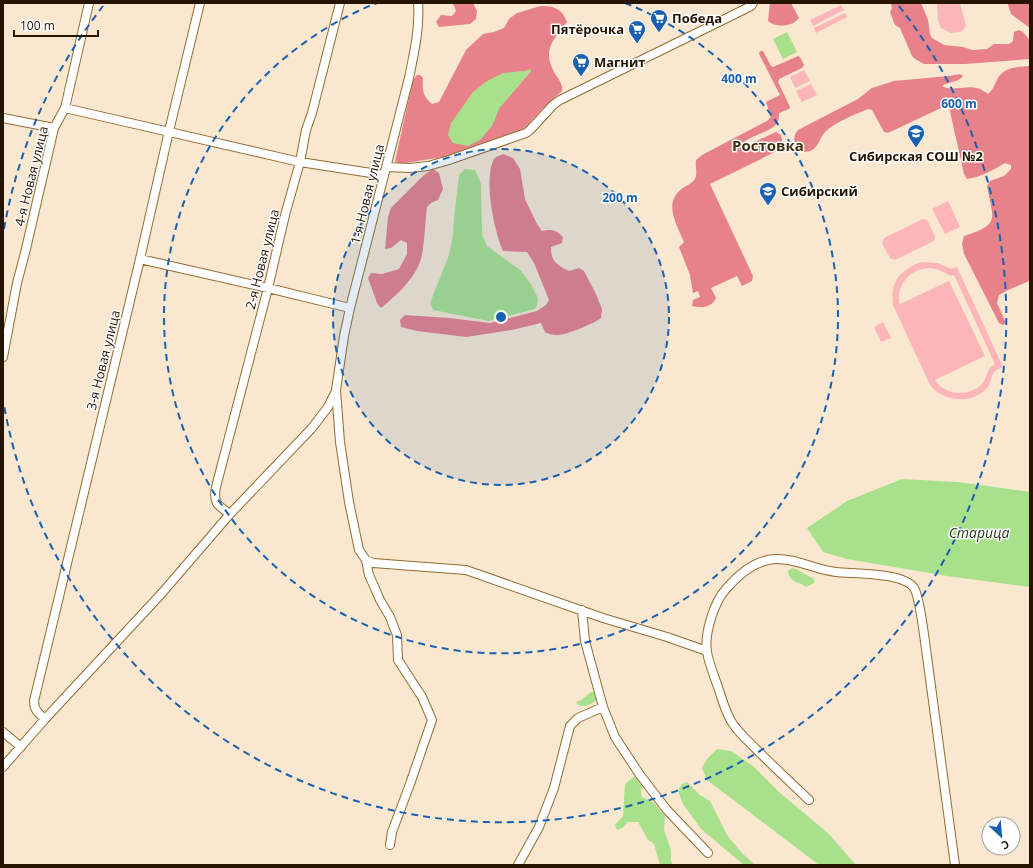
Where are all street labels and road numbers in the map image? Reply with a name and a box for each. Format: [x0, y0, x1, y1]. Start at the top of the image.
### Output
street label: 4-я Новая улица [10, 124, 52, 228]
street label: 1-я Новая улица [346, 142, 388, 246]
street label: 2-я Новая улица [241, 207, 283, 311]
street label: 3-я Новая улица [82, 308, 124, 412]

